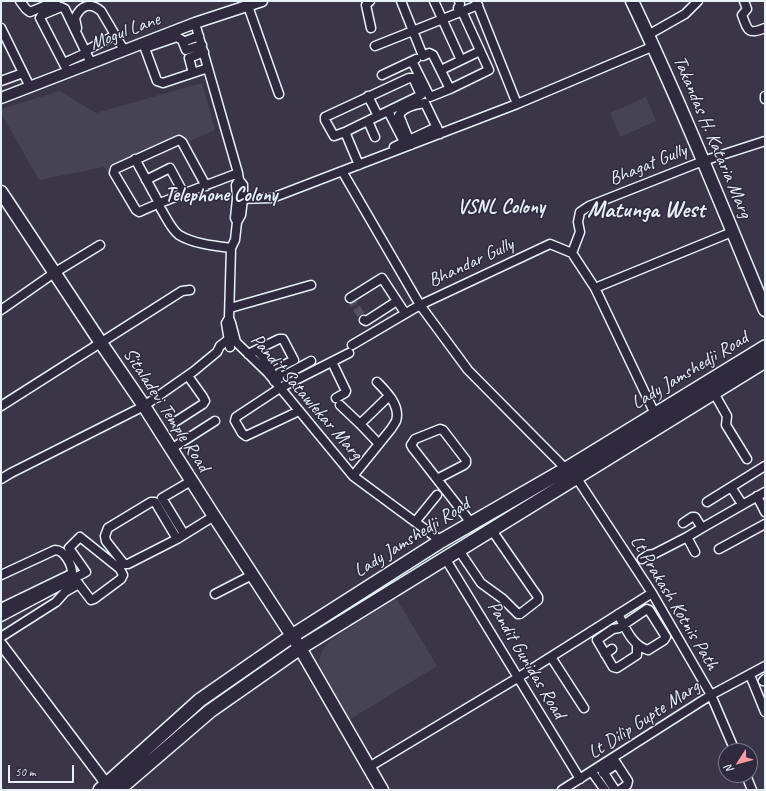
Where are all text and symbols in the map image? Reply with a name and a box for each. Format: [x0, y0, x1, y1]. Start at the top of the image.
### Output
street label: Mogul Lane [87, 8, 163, 56]
street label: Takandas H. Kataria Marg [668, 53, 756, 221]
street label: Bhagat Gully [606, 139, 690, 191]
district label: Telephone Colony [165, 184, 277, 208]
district label: VSNL Colony [457, 196, 545, 220]
district label: Matunga West [587, 197, 705, 225]
street label: Bhandar Gully [425, 233, 517, 293]
street label: Lady Jamshedji Road [628, 327, 752, 415]
street label: Pandit Satawlekar Marg [245, 329, 367, 465]
street label: Sitaladevi Temple Road [118, 344, 214, 476]
street label: Lady Jamshedji Road [350, 493, 474, 583]
street label: Lt Prakash Kotnis Path [625, 532, 723, 674]
street label: Pandit Gunidas Road [482, 597, 570, 723]
street label: Lt Dilip Gupte Marg [584, 676, 704, 764]
north arrow [718, 743, 758, 783]
scale bar [10, 757, 76, 783]
text: N [721, 763, 737, 776]
text: 50 m [15, 764, 35, 780]

